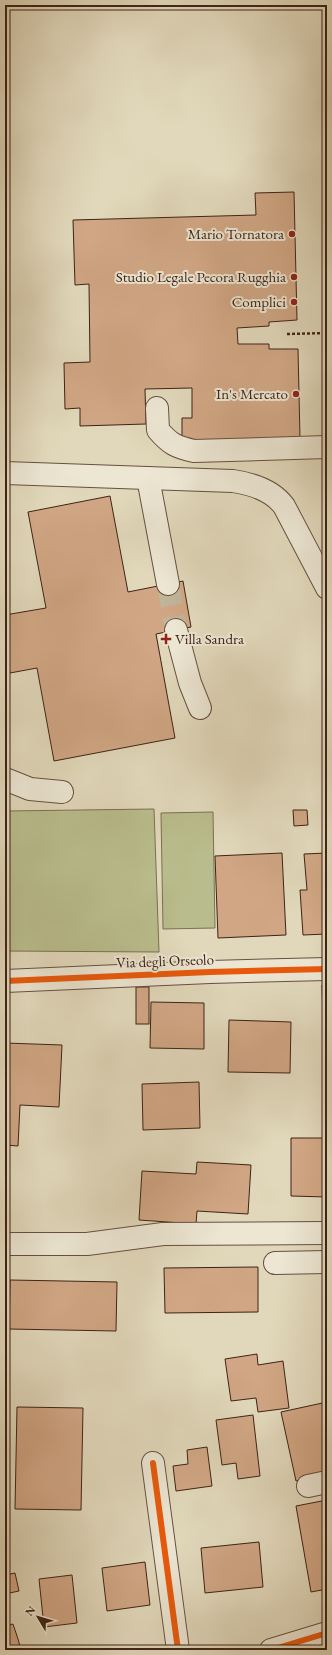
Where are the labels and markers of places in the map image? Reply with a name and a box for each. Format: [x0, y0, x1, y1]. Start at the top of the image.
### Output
place label: Mario Tornatora [188, 224, 284, 243]
marker: Mario Tornatora [287, 229, 297, 239]
place label: Studio Legale Pecora Rugghia [116, 267, 286, 286]
marker: Studio Legale Pecora Rugghia [289, 272, 299, 282]
place label: Complici [232, 292, 286, 311]
marker: Complici [289, 297, 299, 307]
place label: In's Mercato [216, 384, 288, 403]
marker: In's Mercato [291, 389, 301, 399]
place label: Villa Sandra [175, 629, 244, 648]
marker: Villa Sandra [160, 633, 172, 645]

